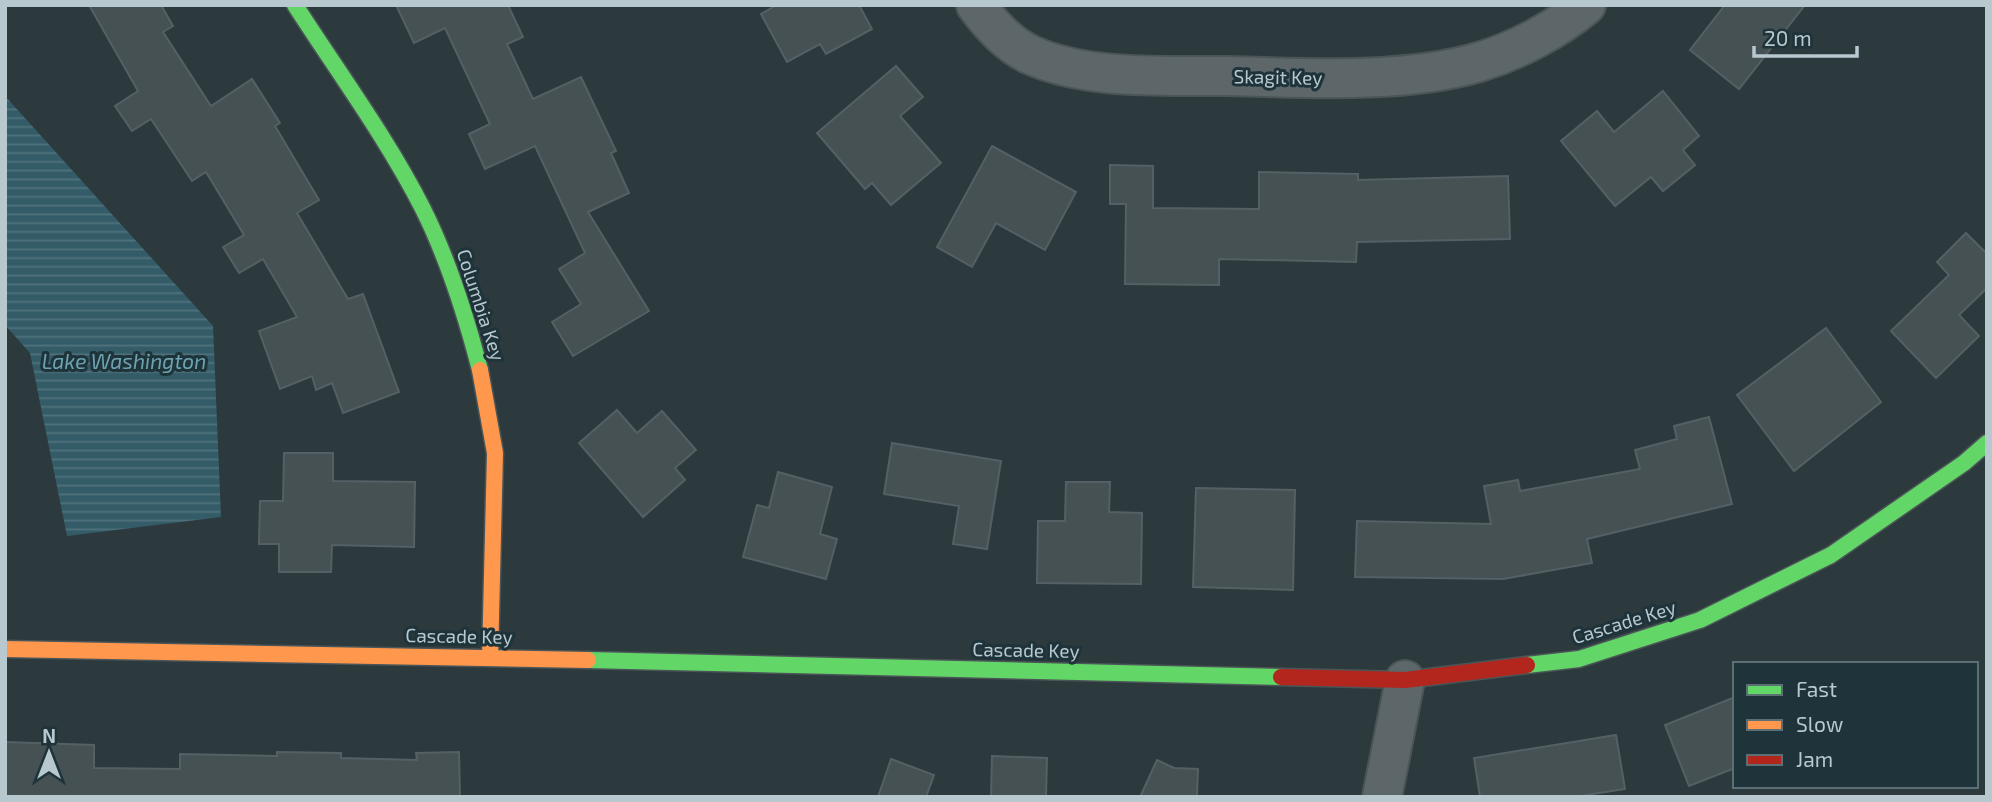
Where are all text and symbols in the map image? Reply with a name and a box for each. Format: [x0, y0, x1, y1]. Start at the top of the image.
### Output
scale bar [1754, 14, 1857, 58]
text: 20 m [1764, 25, 1812, 50]
street label: Skagit Key [1233, 64, 1323, 89]
street label: Columbia Key [453, 246, 510, 364]
water label: Lake Washington [42, 348, 206, 373]
street label: Cascade Key [1569, 595, 1678, 648]
street label: Cascade Key [405, 623, 513, 648]
street label: Cascade Key [972, 637, 1080, 662]
legend [1733, 662, 1978, 788]
text: Fast [1796, 676, 1837, 701]
text: Slow [1796, 711, 1843, 736]
north arrow [14, 718, 84, 788]
text: N [42, 724, 56, 747]
text: Jam [1796, 746, 1833, 771]

